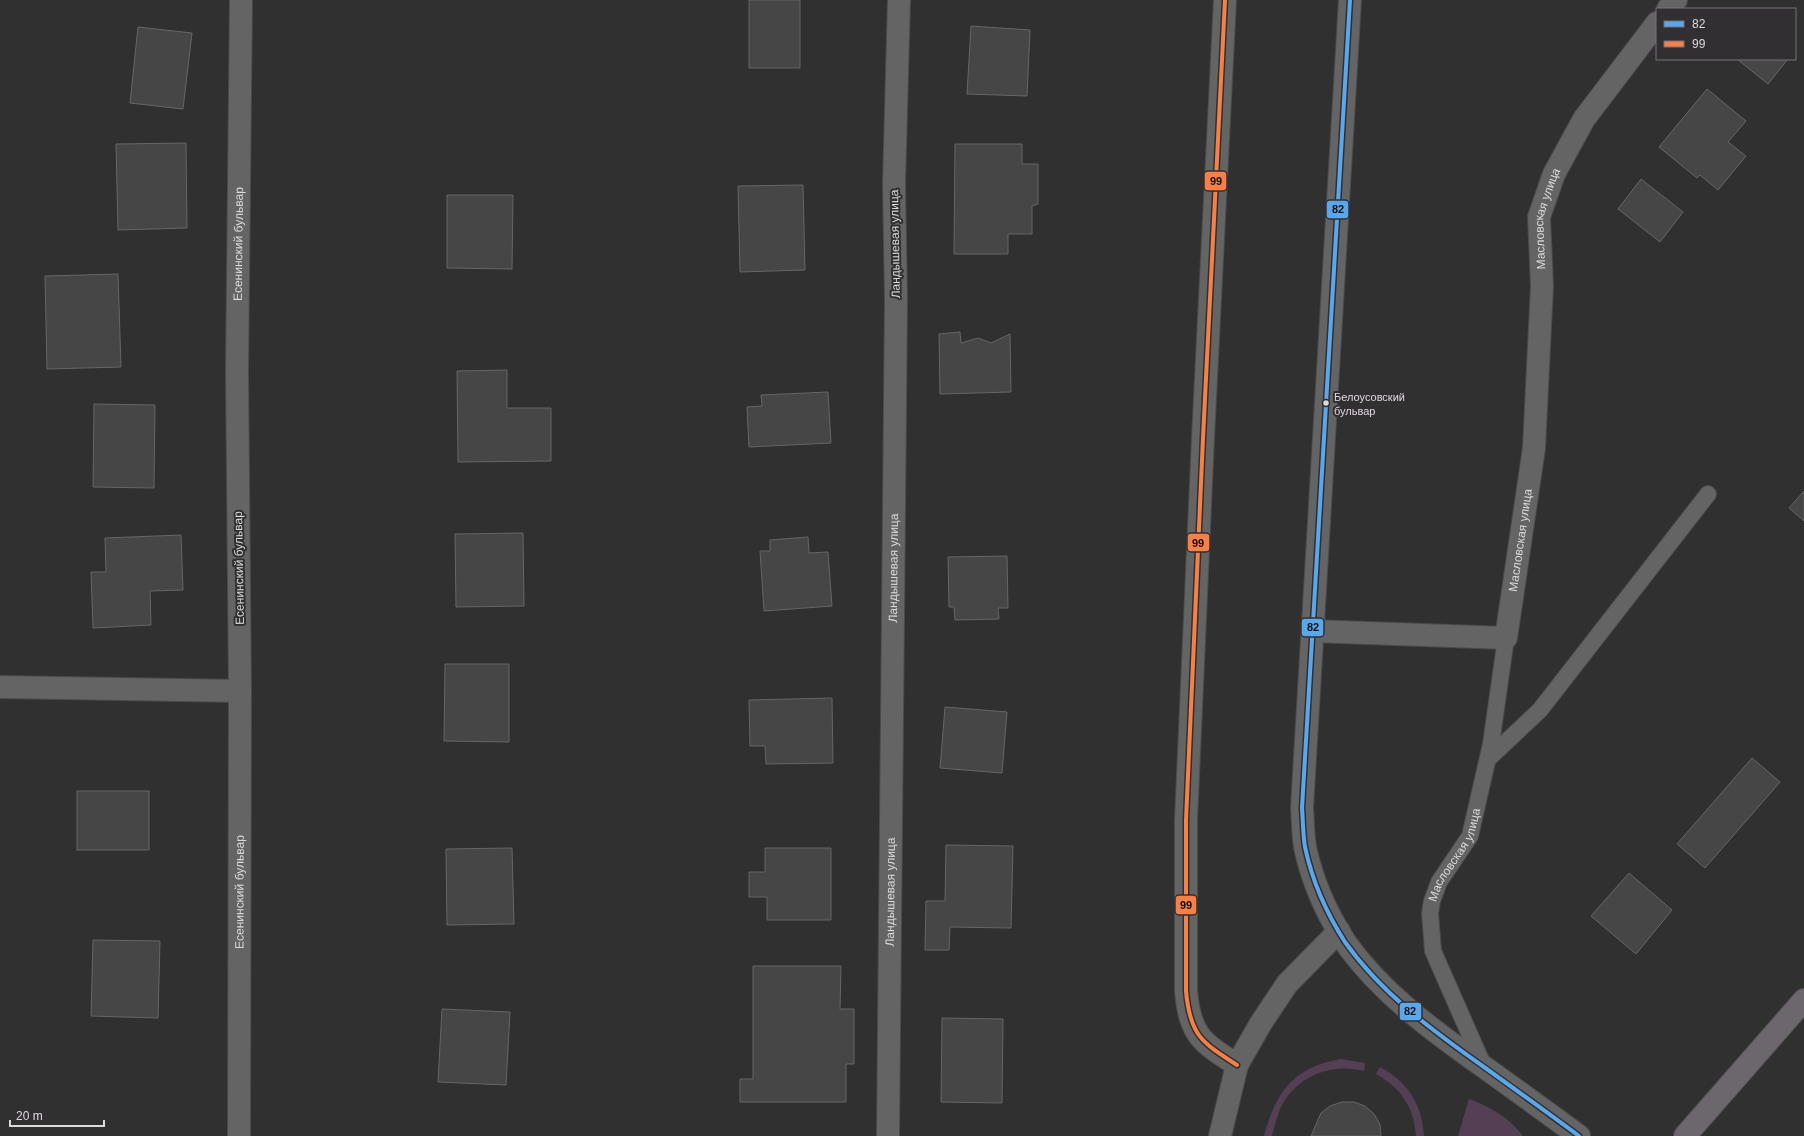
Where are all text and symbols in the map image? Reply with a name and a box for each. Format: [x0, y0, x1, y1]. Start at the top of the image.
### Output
legend [1656, 8, 1796, 60]
text: 82 [1692, 17, 1706, 31]
text: 99 [1692, 37, 1706, 51]
street label: Масловская улица [1532, 165, 1563, 270]
line badge: 99 [1204, 171, 1227, 191]
text: 99 [1210, 175, 1222, 187]
street label: Есенинский бульвар [231, 187, 246, 301]
street label: Ландышевая улица [887, 189, 903, 299]
line badge: 82 [1326, 200, 1349, 219]
text: 82 [1332, 203, 1344, 215]
place label: Белоусовский бульвар [1334, 391, 1405, 417]
marker: Белоусовский бульвар [1321, 398, 1331, 408]
street label: Масловская улица [1506, 487, 1535, 593]
street label: Есенинский бульвар [231, 511, 247, 625]
street label: Ландышевая улица [886, 513, 901, 623]
line badge: 99 [1187, 533, 1210, 552]
text: 99 [1192, 537, 1204, 549]
line badge: 82 [1301, 618, 1324, 637]
text: 82 [1307, 621, 1319, 633]
street label: Масловская улица [1425, 807, 1483, 903]
street label: Есенинский бульвар [232, 835, 247, 949]
street label: Ландышевая улица [883, 837, 898, 947]
line badge: 99 [1175, 895, 1197, 915]
text: 99 [1180, 899, 1192, 911]
line badge: 82 [1399, 1002, 1422, 1021]
text: 82 [1404, 1005, 1416, 1017]
scale bar [10, 1102, 104, 1128]
text: 20 m [16, 1109, 43, 1123]

